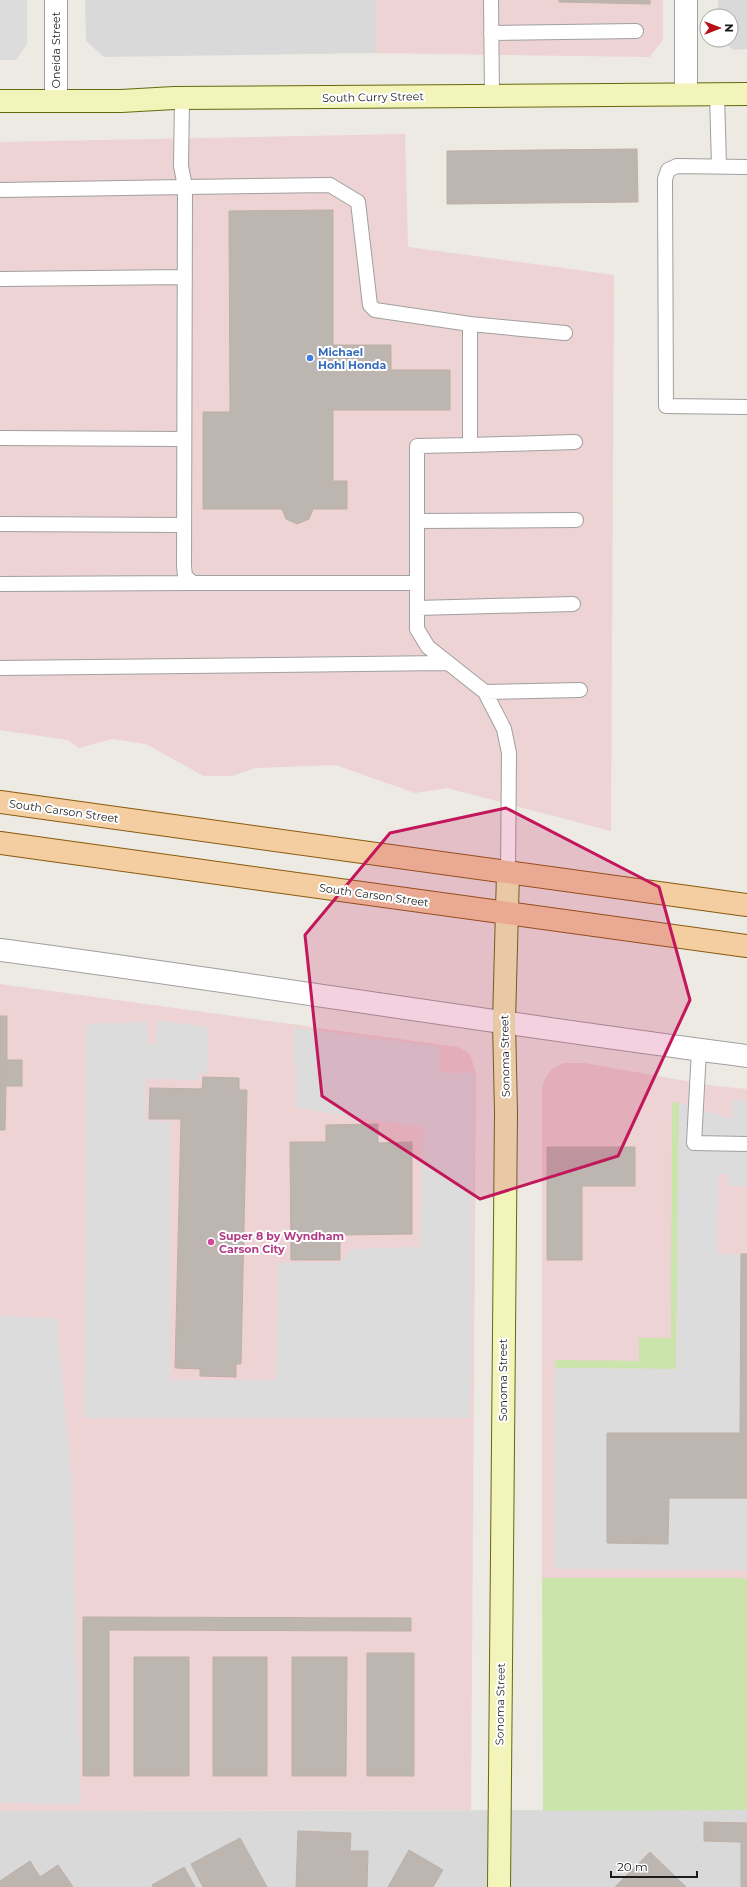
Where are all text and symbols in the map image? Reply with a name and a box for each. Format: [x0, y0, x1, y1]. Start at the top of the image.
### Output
north arrow [699, 8, 739, 48]
street label: Oneida Street [49, 11, 63, 88]
text: N [722, 24, 736, 32]
street label: South Curry Street [322, 89, 424, 105]
place label: Michael Hohl Honda [318, 345, 386, 372]
marker: Michael Hohl Honda [305, 353, 315, 363]
street label: South Carson Street [8, 796, 120, 826]
street label: South Carson Street [318, 880, 430, 910]
street label: Sonoma Street [497, 1014, 513, 1097]
place label: Super 8 by Wyndham Carson City [219, 1229, 344, 1256]
marker: Super 8 by Wyndham Carson City [206, 1237, 216, 1247]
street label: Sonoma Street [496, 1338, 510, 1421]
street label: Sonoma Street [492, 1662, 508, 1745]
scale bar [611, 1853, 697, 1879]
text: 20 m [617, 1859, 648, 1874]

